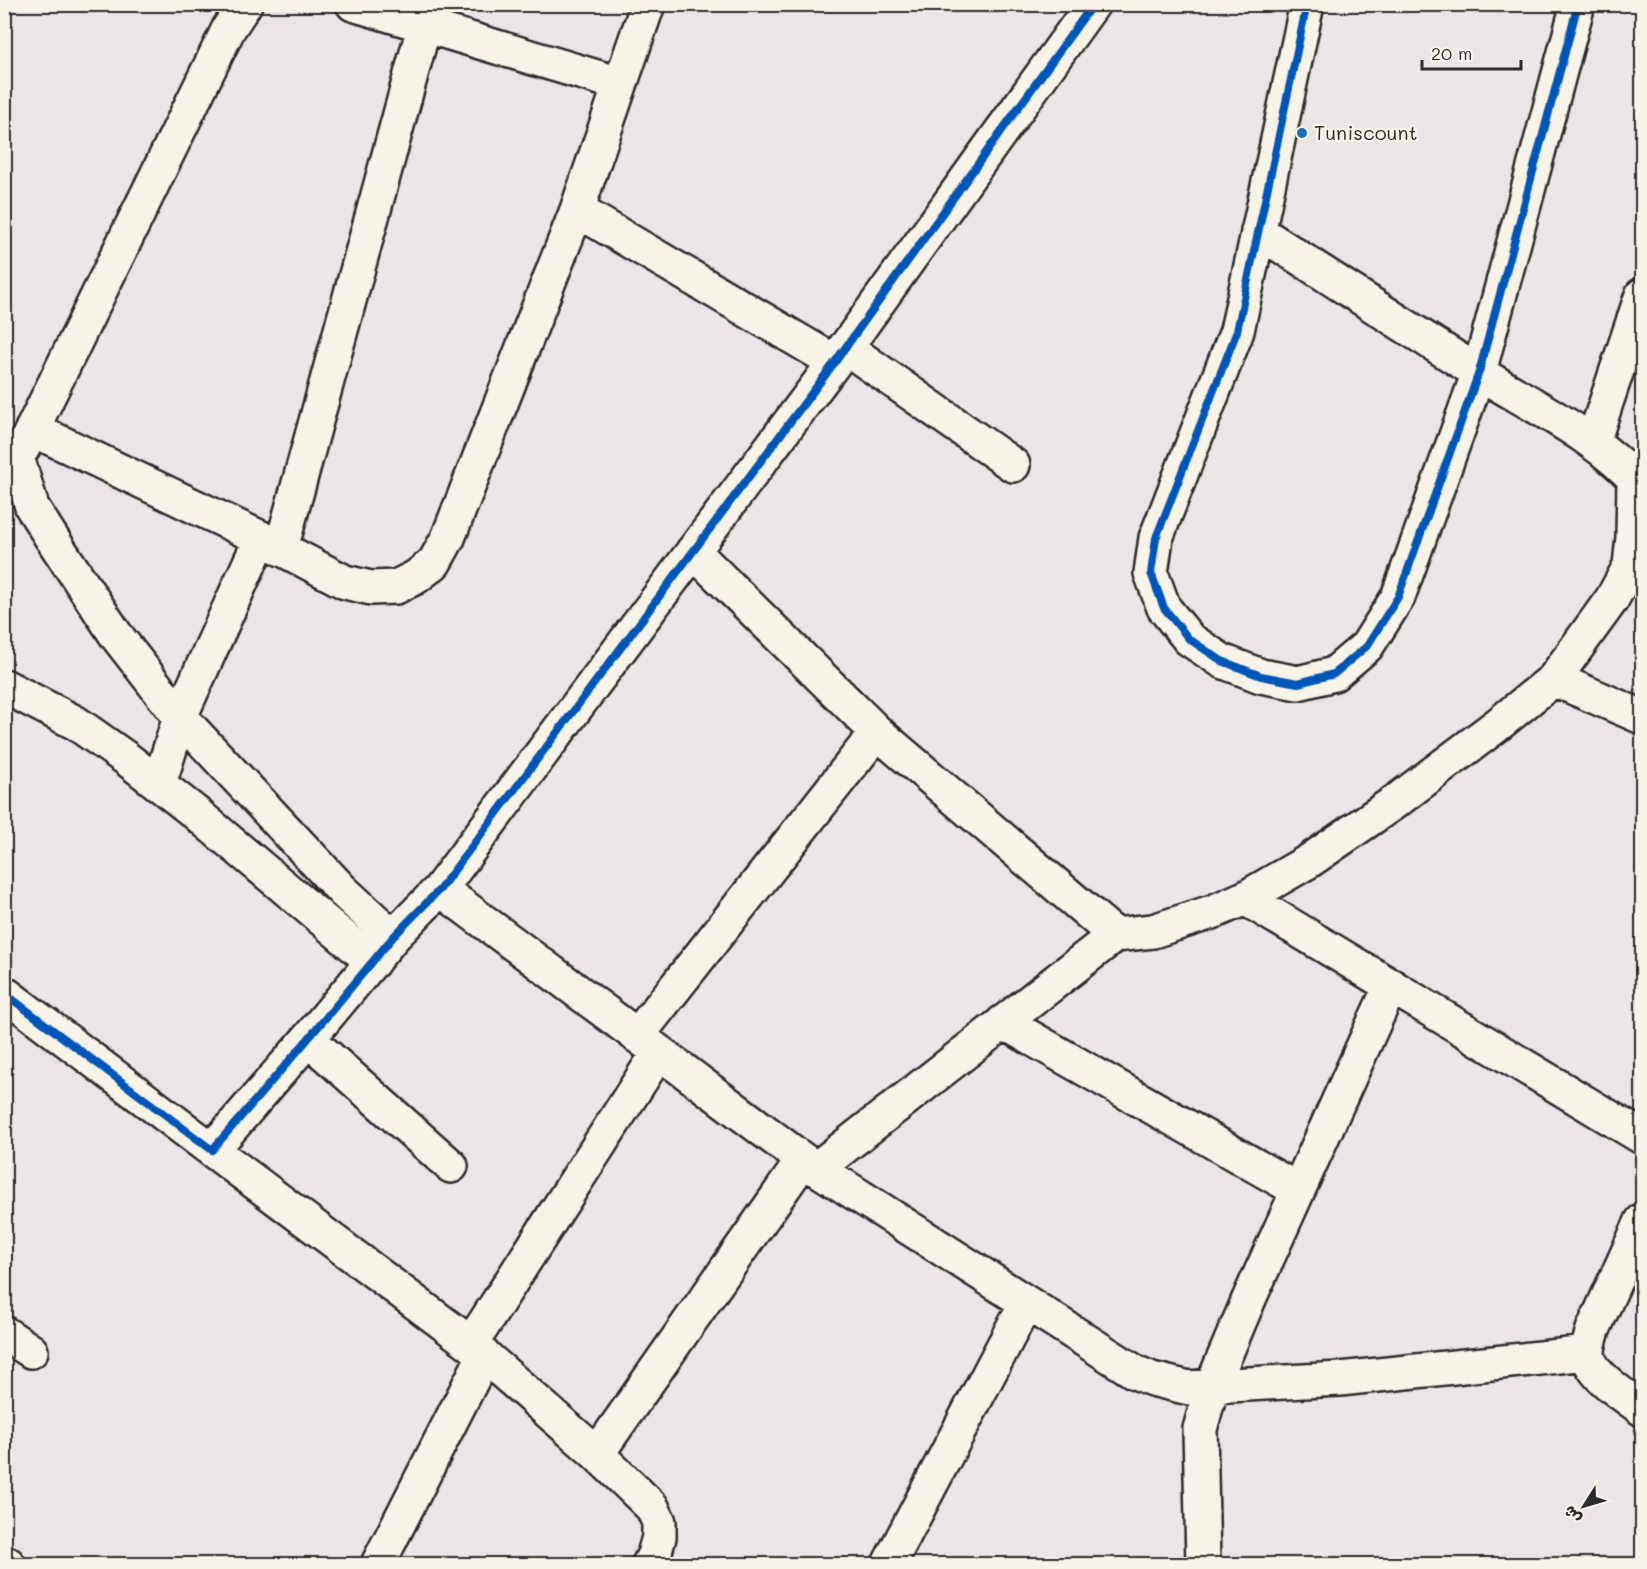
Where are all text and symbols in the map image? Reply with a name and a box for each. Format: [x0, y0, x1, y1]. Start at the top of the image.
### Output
scale bar [1422, 33, 1521, 71]
text: 20 m [1431, 41, 1472, 65]
place label: Tuniscount [1314, 119, 1417, 145]
marker: Tuniscount [1295, 126, 1309, 140]
north arrow [1554, 1476, 1614, 1536]
text: ش [1558, 1502, 1585, 1529]

